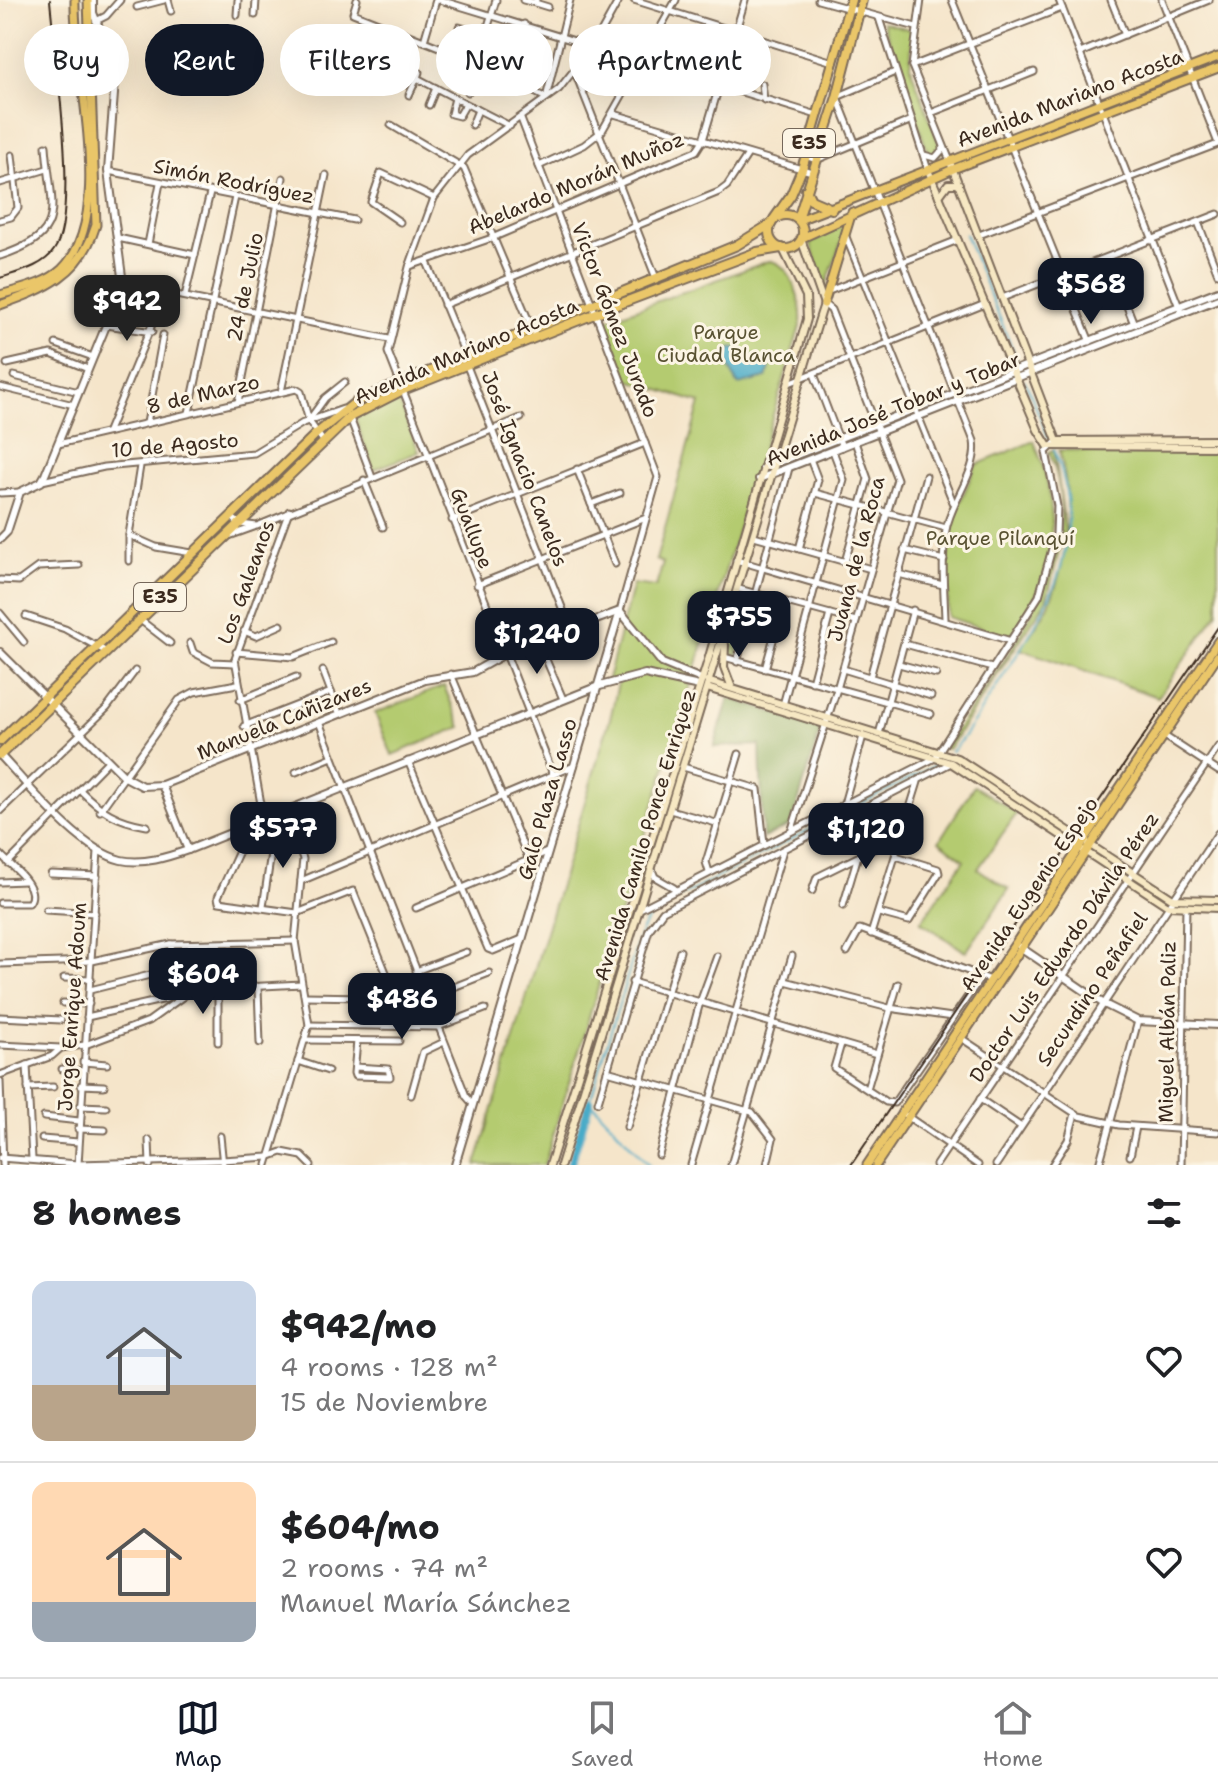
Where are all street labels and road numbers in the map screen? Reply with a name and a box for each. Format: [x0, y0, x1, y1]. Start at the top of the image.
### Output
street label: Avenida Mariano Acosta [953, 43, 1187, 153]
street label: Abelardo Morán Muñoz [464, 126, 688, 240]
road number: E35 [783, 129, 835, 157]
street label: Simón Rodríguez [151, 153, 317, 209]
street label: Victor Gómez Jurado [566, 219, 664, 421]
street label: 24 de Julio [221, 230, 269, 344]
street label: Avenida Mariano Acosta [350, 292, 582, 410]
street label: Avenida José Tobar y Tobar [762, 346, 1024, 472]
street label: 8 de Marzo [144, 368, 262, 420]
street label: José Ignacio Canelos [476, 368, 574, 570]
street label: 10 de Agosto [110, 426, 240, 464]
street label: Juana de la Roca [821, 473, 891, 645]
street label: Guallupe [445, 484, 499, 572]
street label: Los Galeanos [212, 517, 280, 647]
road number: E35 [134, 583, 186, 611]
street label: Manuela Cañizares [193, 672, 375, 766]
street label: Avenida Camilo Ponce Enriquez [588, 686, 702, 984]
street label: Galo Plaza Lasso [511, 715, 583, 883]
street label: Avenida Eugenio Espejo [954, 792, 1104, 996]
street label: Doctor Luis Eduardo Dávila Pérez [963, 807, 1165, 1087]
street label: Jorge Enrique Adoum [52, 901, 92, 1113]
street label: Secundino Peñafiel [1031, 907, 1153, 1071]
street label: Miguel Albán Paliz [1152, 941, 1182, 1123]

